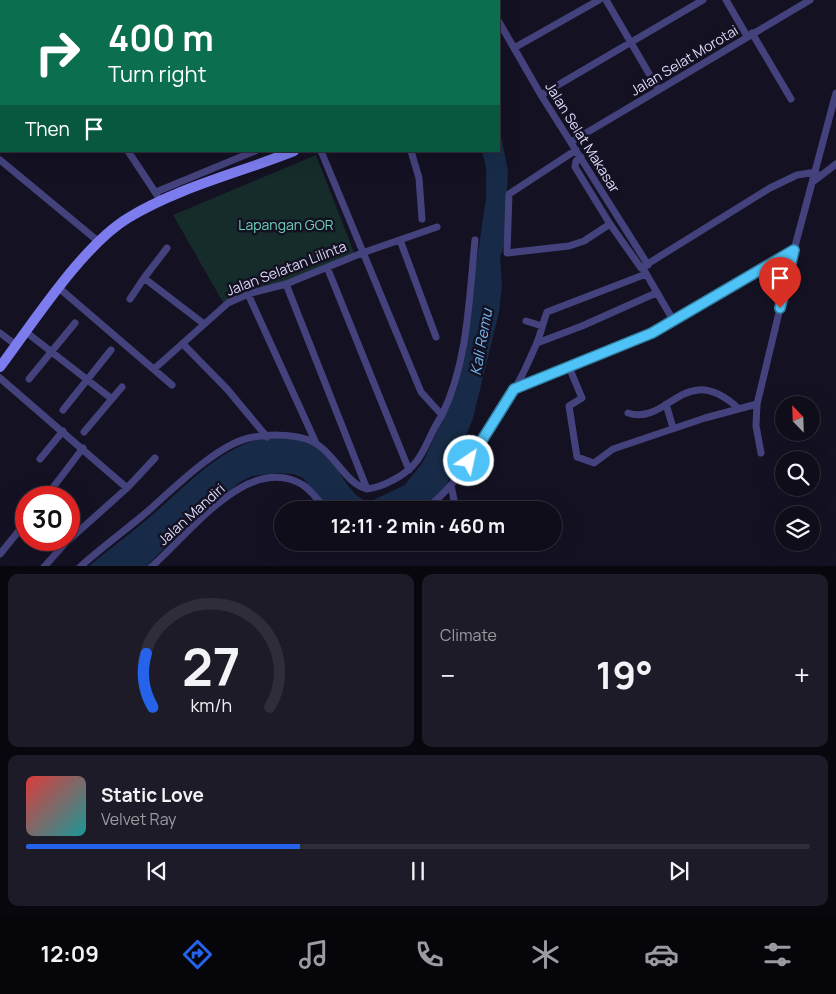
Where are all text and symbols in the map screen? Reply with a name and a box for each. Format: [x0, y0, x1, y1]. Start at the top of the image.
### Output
text: 400 m [108, 14, 214, 62]
icon: right [25, 20, 90, 85]
street label: Jalan Selat Morotai [627, 20, 741, 100]
text: Turn right [108, 59, 206, 89]
street label: Jalan Selat Makasar [541, 78, 625, 196]
icon: arrive [80, 115, 108, 143]
text: Then [25, 116, 70, 142]
park label: Lapangan GOR [238, 215, 334, 234]
street label: Jalan Selatan Lilinta [223, 236, 349, 300]
pin [759, 257, 801, 308]
icon: arrive [766, 264, 794, 292]
water label: Kali Remu [465, 306, 497, 377]
north arrow [775, 396, 820, 441]
map controls [775, 396, 820, 551]
position arrow [442, 434, 494, 486]
button: search [775, 451, 820, 496]
street label: Jalan Mandiri [153, 479, 229, 549]
speed limit sign: 30 [15, 486, 80, 551]
button: layers [775, 506, 820, 551]
text: 12:11 · 2 min · 460 m [331, 513, 505, 539]
text: Climate [440, 624, 497, 646]
text: 27 [182, 631, 240, 702]
text: 19° [596, 648, 653, 700]
text: − [440, 656, 455, 694]
text: + [794, 656, 810, 694]
text: km/h [190, 693, 232, 717]
text: Static Love [101, 782, 204, 808]
text: Velvet Ray [101, 808, 177, 830]
icon: previous [143, 857, 171, 885]
icon: pause [404, 857, 432, 885]
icon: next [665, 857, 693, 885]
icon: directions [180, 937, 215, 972]
icon: music [296, 937, 331, 972]
icon: phone [412, 937, 447, 972]
icon: climate [528, 937, 563, 972]
icon: car [644, 937, 679, 972]
icon: filters [760, 937, 795, 972]
text: 12:09 [41, 939, 99, 969]

